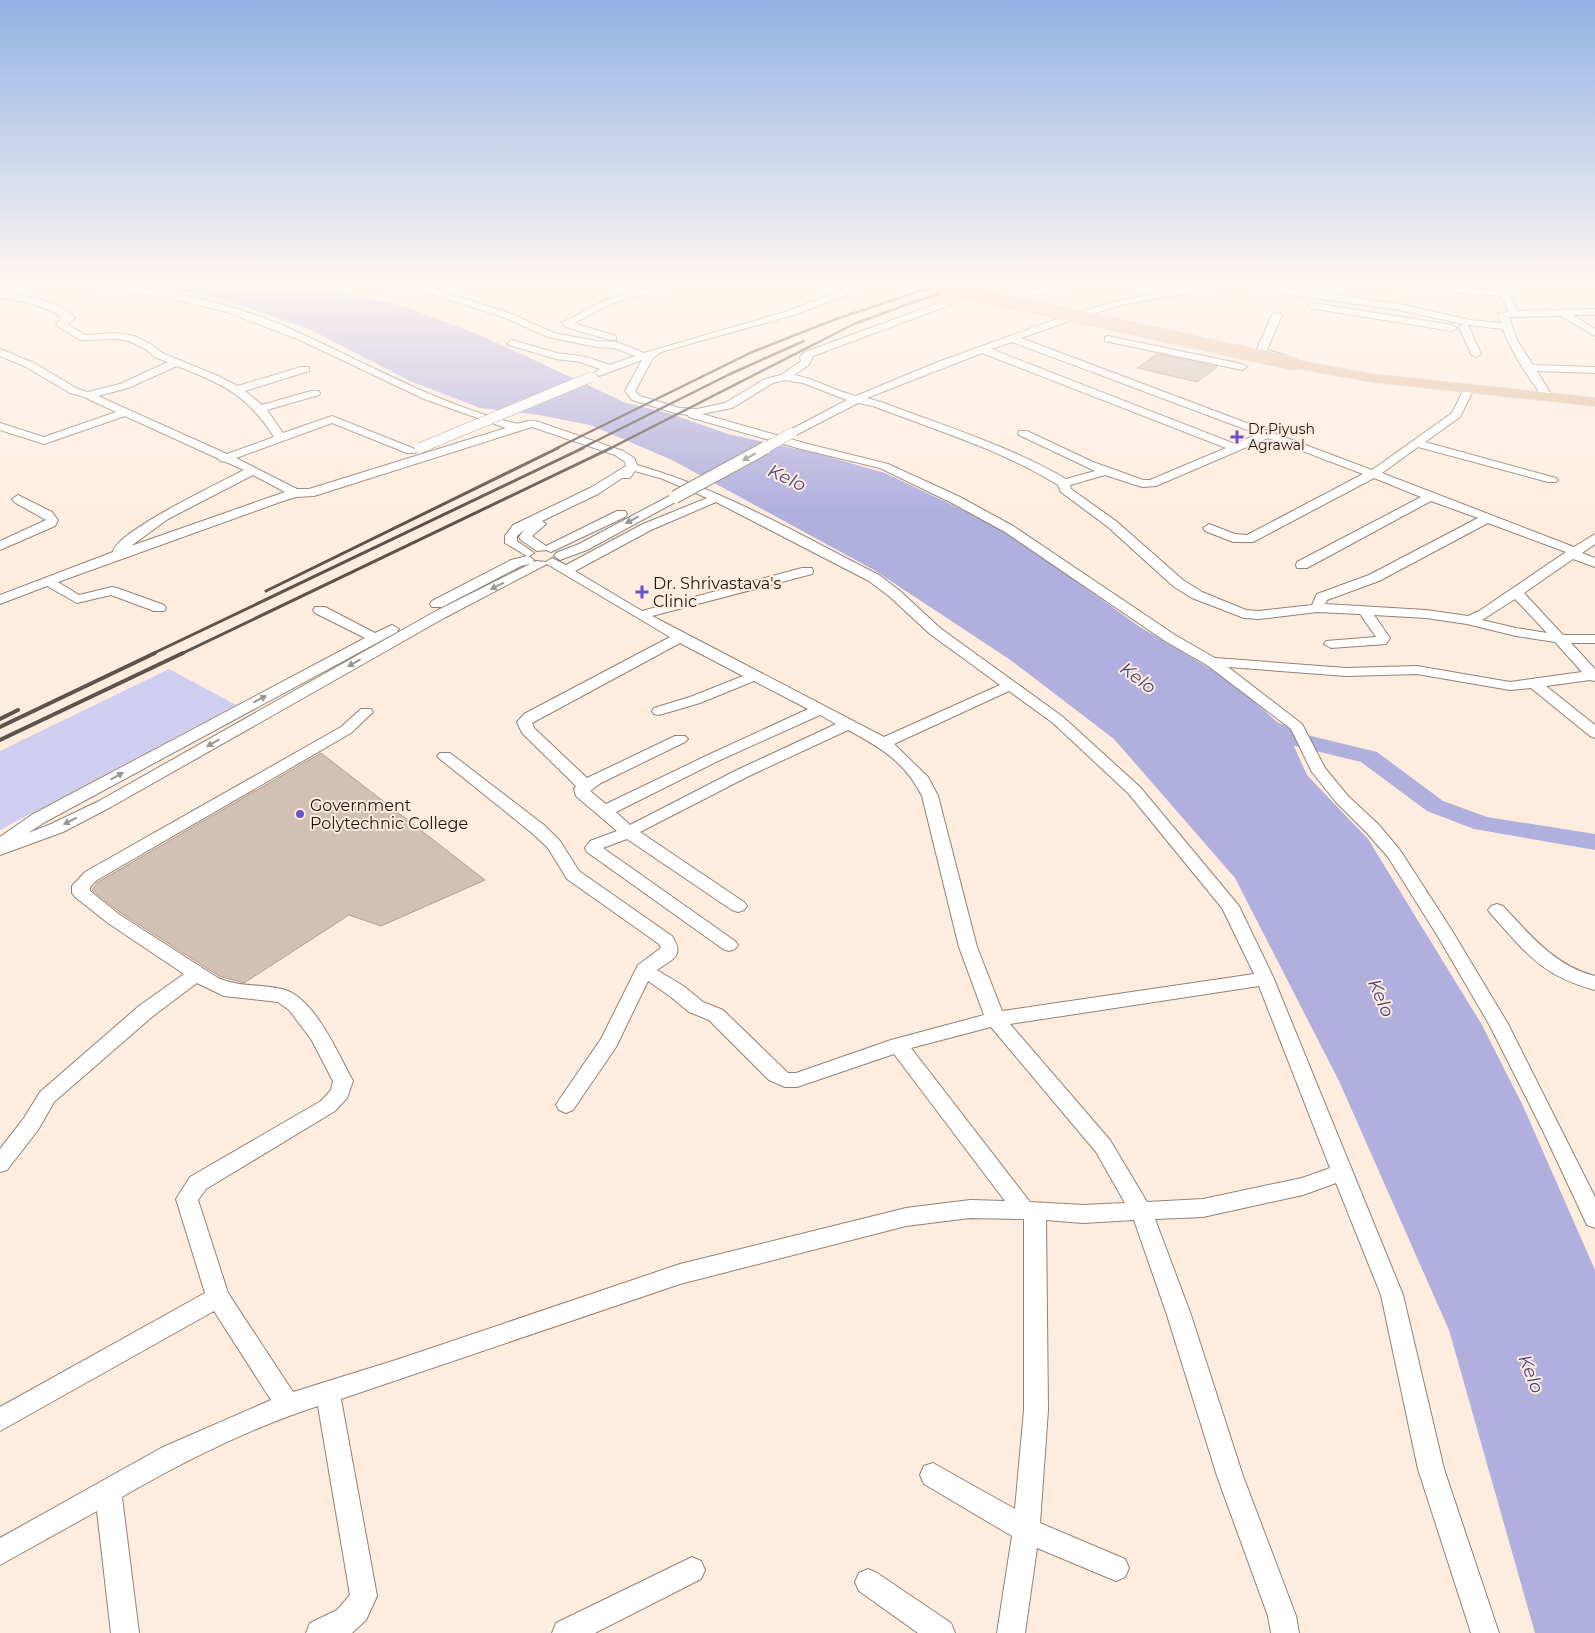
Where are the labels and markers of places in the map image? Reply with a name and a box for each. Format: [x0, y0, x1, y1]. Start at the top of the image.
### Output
place label: Dr.Piyush Agrawal [1248, 420, 1315, 454]
marker: Dr.Piyush Agrawal [1230, 430, 1244, 444]
place label: Dr. Shrivastava's Clinic [653, 574, 781, 611]
marker: Dr. Shrivastava's Clinic [635, 585, 649, 599]
place label: Government Polytechnic College [310, 796, 468, 833]
marker: Government Polytechnic College [294, 808, 306, 820]

